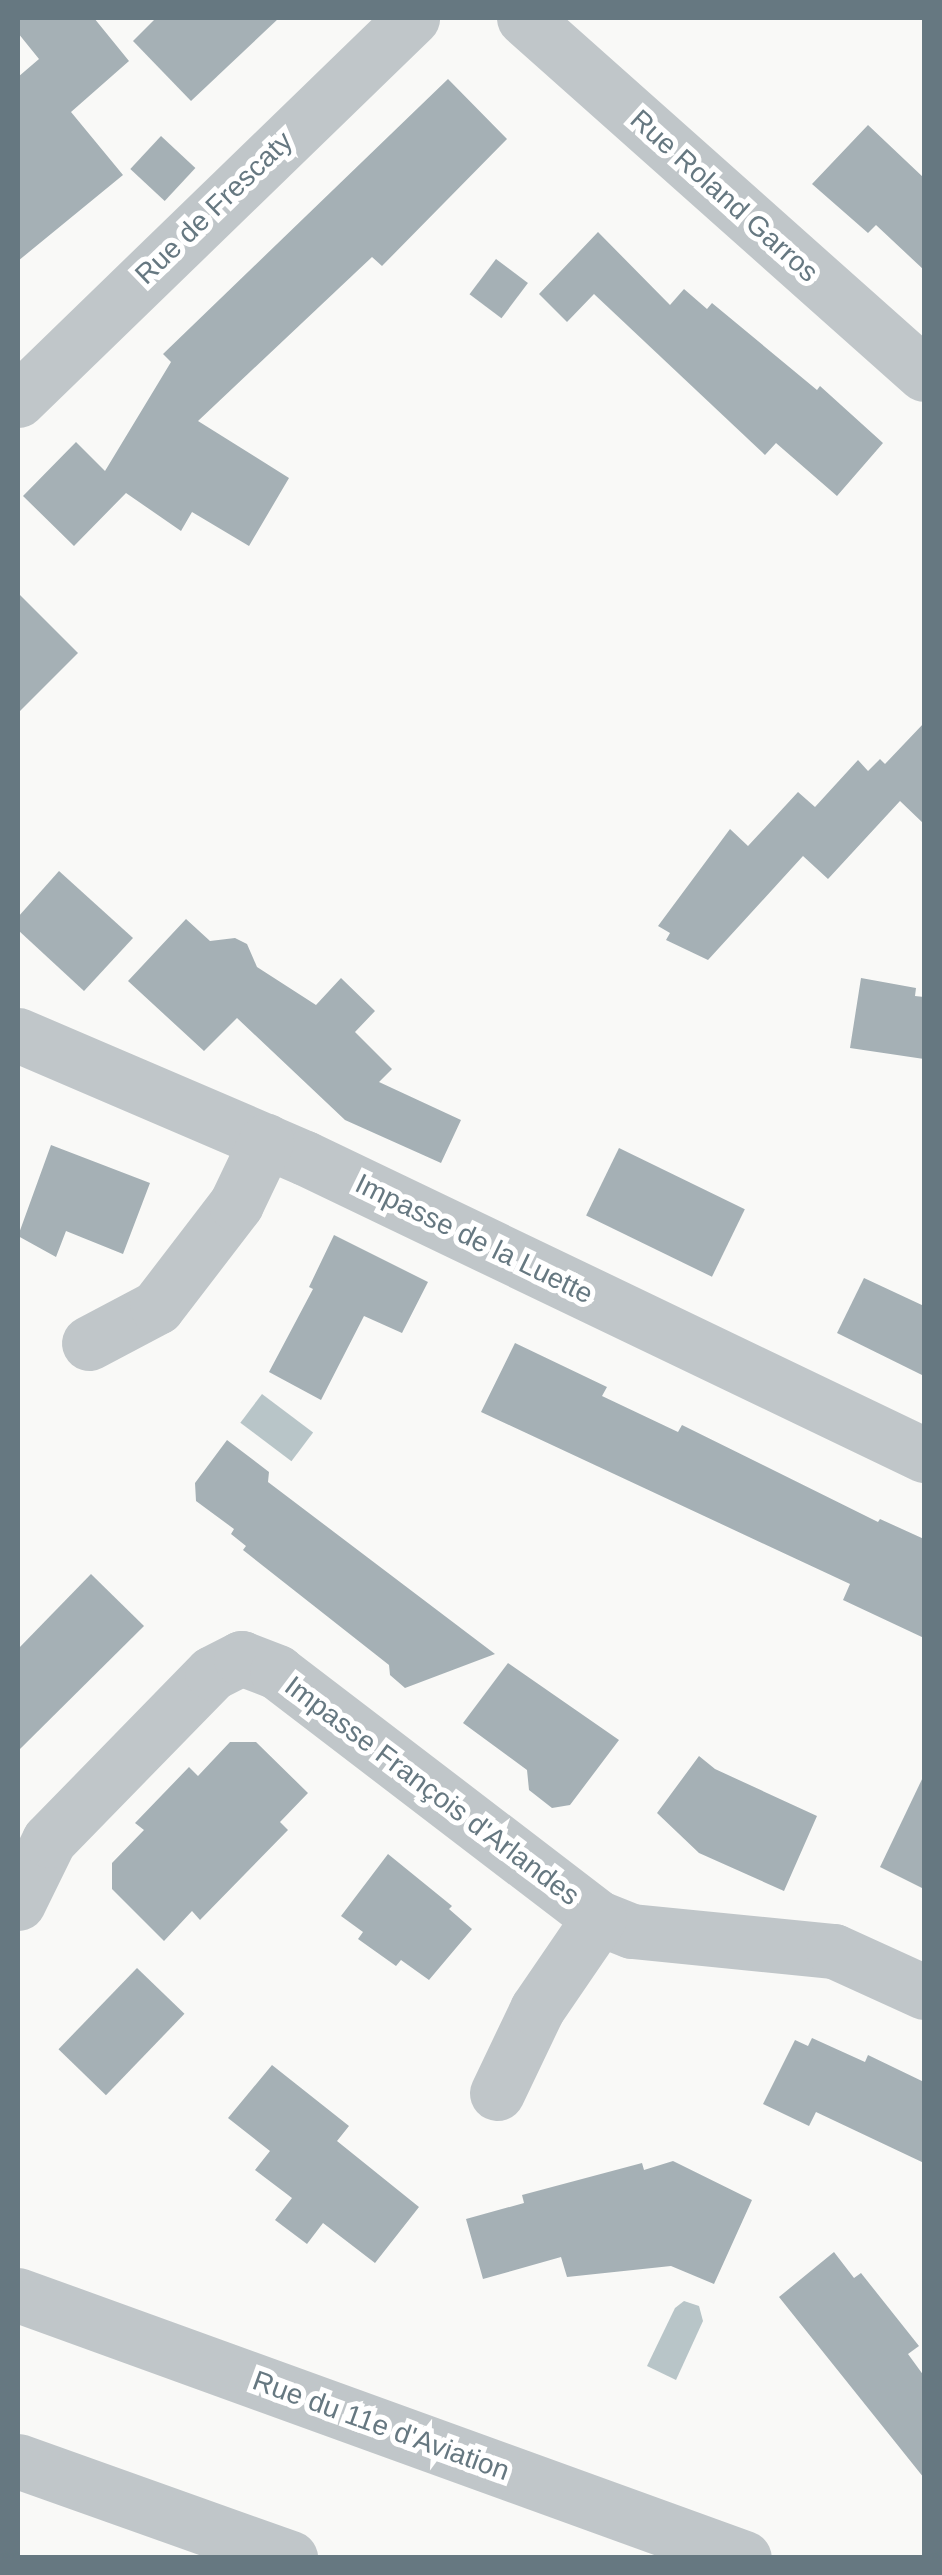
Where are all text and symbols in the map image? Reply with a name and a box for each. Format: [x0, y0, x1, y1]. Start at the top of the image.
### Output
street label: Rue Roland Garros [623, 103, 825, 289]
street label: Rue de Frescaty [128, 125, 300, 291]
street label: Impasse de la Luette [350, 1167, 598, 1311]
street label: Impasse François d'Arlandes [278, 1669, 586, 1913]
street label: Rue du 11e d'Aviation [248, 2364, 514, 2488]

